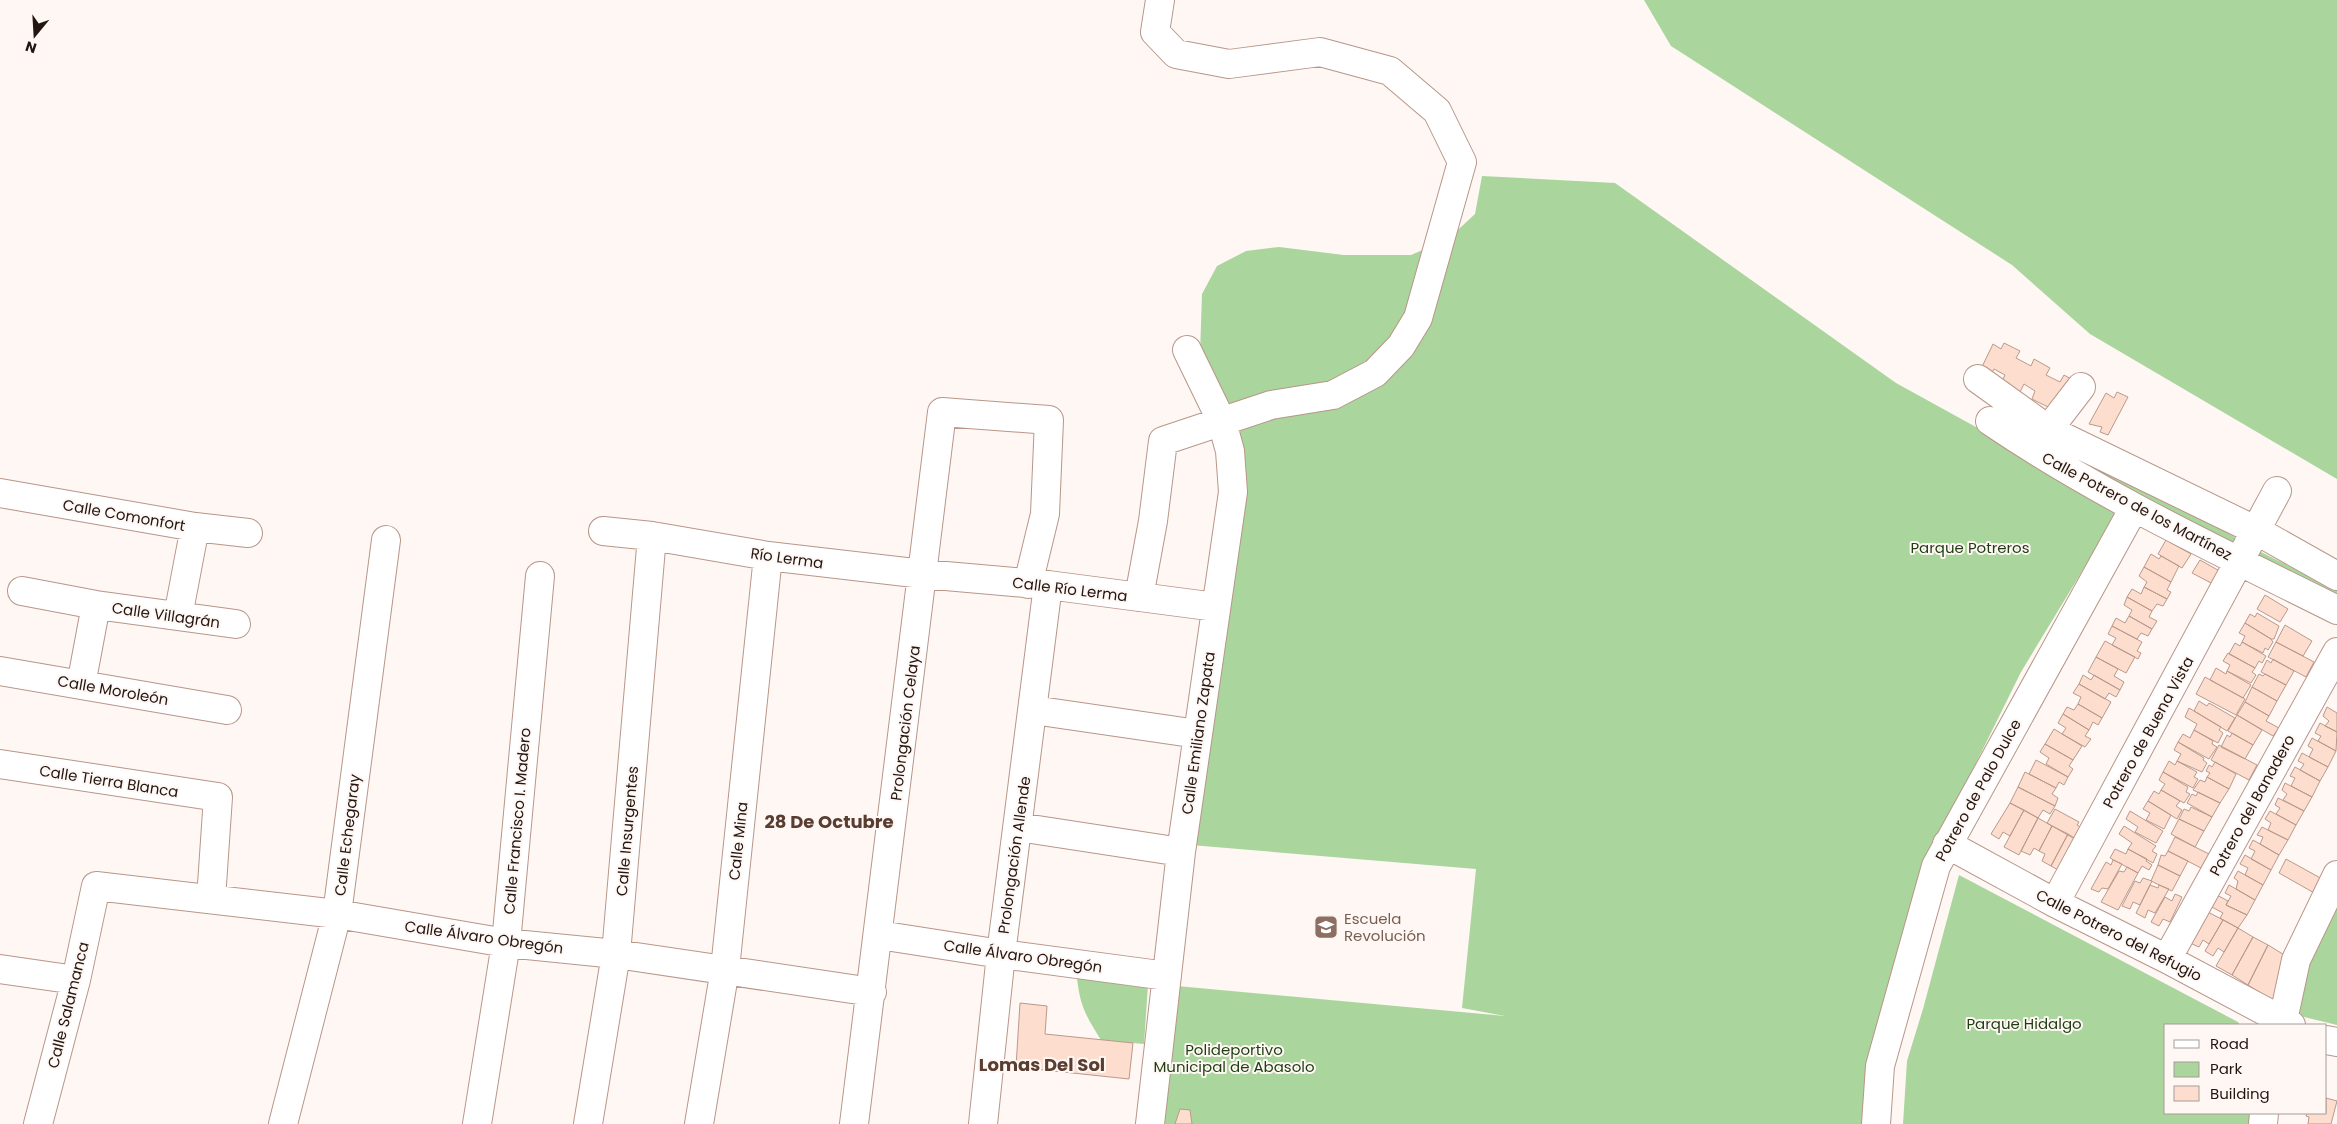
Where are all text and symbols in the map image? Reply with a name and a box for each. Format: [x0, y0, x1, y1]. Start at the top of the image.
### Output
north arrow [10, 10, 60, 60]
text: N [23, 36, 39, 59]
street label: Calle Potrero de los Martínez [2038, 447, 2236, 565]
street label: Calle Comonfort [61, 494, 187, 536]
park label: Parque Potreros [1910, 537, 2030, 558]
street label: Río Lerma [749, 542, 825, 574]
street label: Calle Río Lerma [1011, 572, 1129, 606]
street label: Calle Villagrán [110, 597, 222, 633]
street label: Prolongación Celaya [885, 644, 925, 802]
street label: Calle Emiliano Zapata [1176, 650, 1220, 816]
street label: Potrero de Buena Vista [2098, 652, 2198, 812]
street label: Calle Moroleón [56, 670, 170, 710]
street label: Potrero de Palo Dulce [1930, 715, 2026, 865]
street label: Calle Francisco I. Madero [498, 727, 536, 915]
street label: Potrero del Banadero [2204, 731, 2300, 879]
street label: Calle Tierra Blanca [38, 760, 180, 802]
street label: Calle Insurgentes [611, 765, 643, 897]
street label: Calle Echegaray [329, 772, 365, 897]
street label: Prolongación Allende [993, 775, 1035, 935]
street label: Calle Mina [723, 801, 753, 881]
district label: 28 De Octubre [764, 809, 894, 834]
street label: Calle Potrero del Refugio [2032, 884, 2206, 986]
place label: Escuela Revolución [1344, 908, 1426, 946]
school or university icon: Escuela Revolución [1313, 914, 1339, 940]
street label: Calle Álvaro Obregón [403, 915, 565, 959]
street label: Calle Álvaro Obregón [942, 934, 1104, 978]
street label: Calle Salamanca [42, 940, 94, 1070]
park label: Parque Hidalgo [1966, 1013, 2082, 1034]
legend [2164, 1024, 2327, 1114]
text: Road [2210, 1033, 2249, 1054]
park label: Polideportivo Municipal de Abasolo [1153, 1039, 1315, 1077]
district label: Lomas Del Sol [979, 1052, 1105, 1077]
text: Park [2210, 1058, 2242, 1079]
text: Building [2210, 1083, 2270, 1104]

